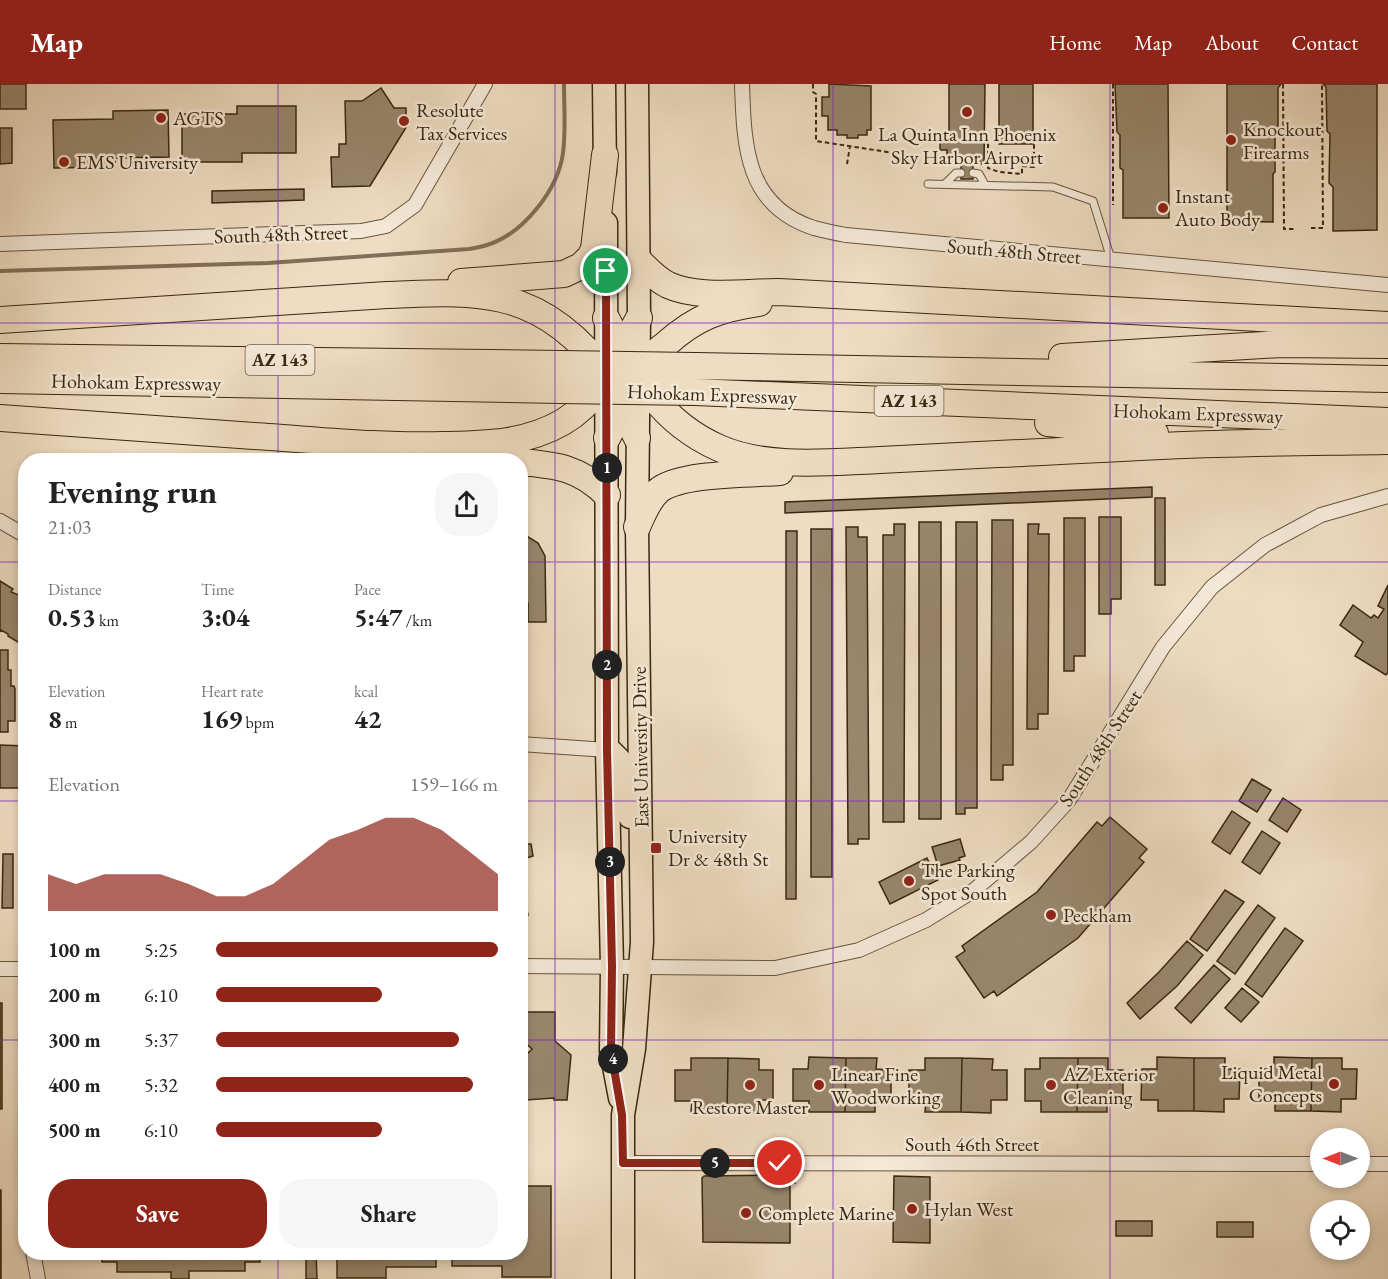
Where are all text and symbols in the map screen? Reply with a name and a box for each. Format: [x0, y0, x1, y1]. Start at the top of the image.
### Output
text: Map [30, 24, 83, 60]
text: Home [1049, 29, 1101, 56]
text: Map [1134, 29, 1172, 56]
text: About [1205, 29, 1258, 56]
text: Contact [1291, 29, 1358, 56]
place label: Resolute Tax Services [416, 97, 507, 146]
place label: AGTS [172, 105, 224, 131]
marker: La Quinta Inn Phoenix Sky Harbor Airport [960, 105, 974, 119]
marker: AGTS [154, 111, 168, 125]
marker: Resolute Tax Services [397, 114, 411, 128]
place label: Knockout Firearms [1243, 116, 1322, 165]
place label: La Quinta Inn Phoenix Sky Harbor Airport [878, 121, 1056, 170]
marker: Knockout Firearms [1224, 133, 1238, 147]
place label: EMS University [76, 149, 198, 175]
marker: EMS University [57, 155, 71, 169]
place label: Instant Auto Body [1174, 183, 1260, 232]
marker: Instant Auto Body [1156, 201, 1170, 215]
street label: South 48th Street [214, 219, 349, 249]
street label: South 48th Street [946, 232, 1083, 270]
pin [580, 245, 631, 296]
icon: arrive [589, 254, 622, 287]
road number: AZ 143 [246, 345, 314, 375]
street label: Hohokam Expressway [51, 368, 222, 396]
street label: Hohokam Expressway [626, 378, 798, 410]
road number: AZ 143 [874, 386, 944, 416]
street label: Hohokam Expressway [1112, 397, 1284, 429]
pin: 1 [592, 453, 622, 483]
text: 1 [603, 457, 611, 478]
text: Evening run [48, 470, 217, 513]
button: share [435, 473, 498, 536]
text: 21:03 [48, 514, 91, 540]
text: Distance [48, 579, 101, 600]
text: Time [201, 579, 234, 600]
text: Pace [354, 579, 381, 600]
text: 0.53 [48, 600, 96, 634]
text: 3:04 [201, 600, 250, 634]
text: 5:47 [354, 600, 403, 634]
text: km [96, 610, 119, 631]
text: /km [403, 610, 432, 631]
pin: 2 [592, 650, 622, 680]
text: 2 [603, 654, 611, 675]
street label: East University Drive [626, 666, 654, 828]
text: Elevation [48, 681, 106, 702]
text: Heart rate [201, 681, 263, 702]
text: kcal [354, 681, 378, 702]
street label: South 48th Street [1053, 684, 1148, 811]
text: 8 [48, 702, 62, 736]
text: 169 [201, 702, 242, 736]
text: 42 [354, 702, 382, 736]
text: m [62, 712, 77, 733]
text: bpm [242, 712, 274, 733]
text: Elevation [48, 771, 120, 797]
text: 159–166 m [410, 771, 498, 797]
place label: University Dr & 48th St [668, 823, 769, 872]
marker: University Dr & 48th St [649, 841, 663, 855]
pin: 3 [595, 847, 625, 877]
text: 3 [606, 851, 614, 872]
place label: The Parking Spot South [921, 857, 1015, 906]
marker: The Parking Spot South [902, 874, 916, 888]
place label: Peckham [1063, 902, 1132, 928]
marker: Peckham [1044, 908, 1058, 922]
text: 100 m [48, 937, 101, 963]
text: 5:25 [144, 937, 178, 963]
text: 200 m [48, 982, 101, 1008]
text: 6:10 [144, 982, 178, 1008]
text: 300 m [48, 1027, 101, 1053]
text: 5:37 [144, 1027, 178, 1053]
pin: 4 [598, 1044, 628, 1074]
text: 4 [609, 1048, 617, 1069]
place label: Liquid Metal Concepts [1221, 1059, 1322, 1108]
place label: Linear Fine Woodworking [831, 1061, 941, 1110]
place label: AZ Exterior Cleaning [1062, 1061, 1155, 1110]
text: 400 m [48, 1072, 101, 1098]
text: 5:32 [144, 1072, 178, 1098]
marker: Liquid Metal Concepts [1327, 1077, 1341, 1091]
marker: Restore Master [743, 1078, 757, 1092]
marker: Linear Fine Woodworking [812, 1078, 826, 1092]
marker: AZ Exterior Cleaning [1044, 1078, 1058, 1092]
place label: Restore Master [692, 1094, 808, 1120]
text: 500 m [48, 1117, 101, 1143]
text: 6:10 [144, 1117, 178, 1143]
north arrow [1310, 1128, 1370, 1188]
map controls [1310, 1128, 1370, 1260]
street label: South 46th Street [905, 1131, 1040, 1157]
pin [754, 1137, 805, 1188]
icon: check [763, 1146, 796, 1179]
pin: 5 [700, 1148, 730, 1178]
text: 5 [711, 1152, 719, 1173]
button: Save [48, 1179, 267, 1248]
button: Share [279, 1179, 498, 1248]
place label: Hylan West [924, 1196, 1014, 1222]
place label: Complete Marine [758, 1200, 894, 1226]
button: locate [1310, 1200, 1370, 1260]
marker: Hylan West [905, 1202, 919, 1216]
marker: Complete Marine [739, 1206, 753, 1220]

